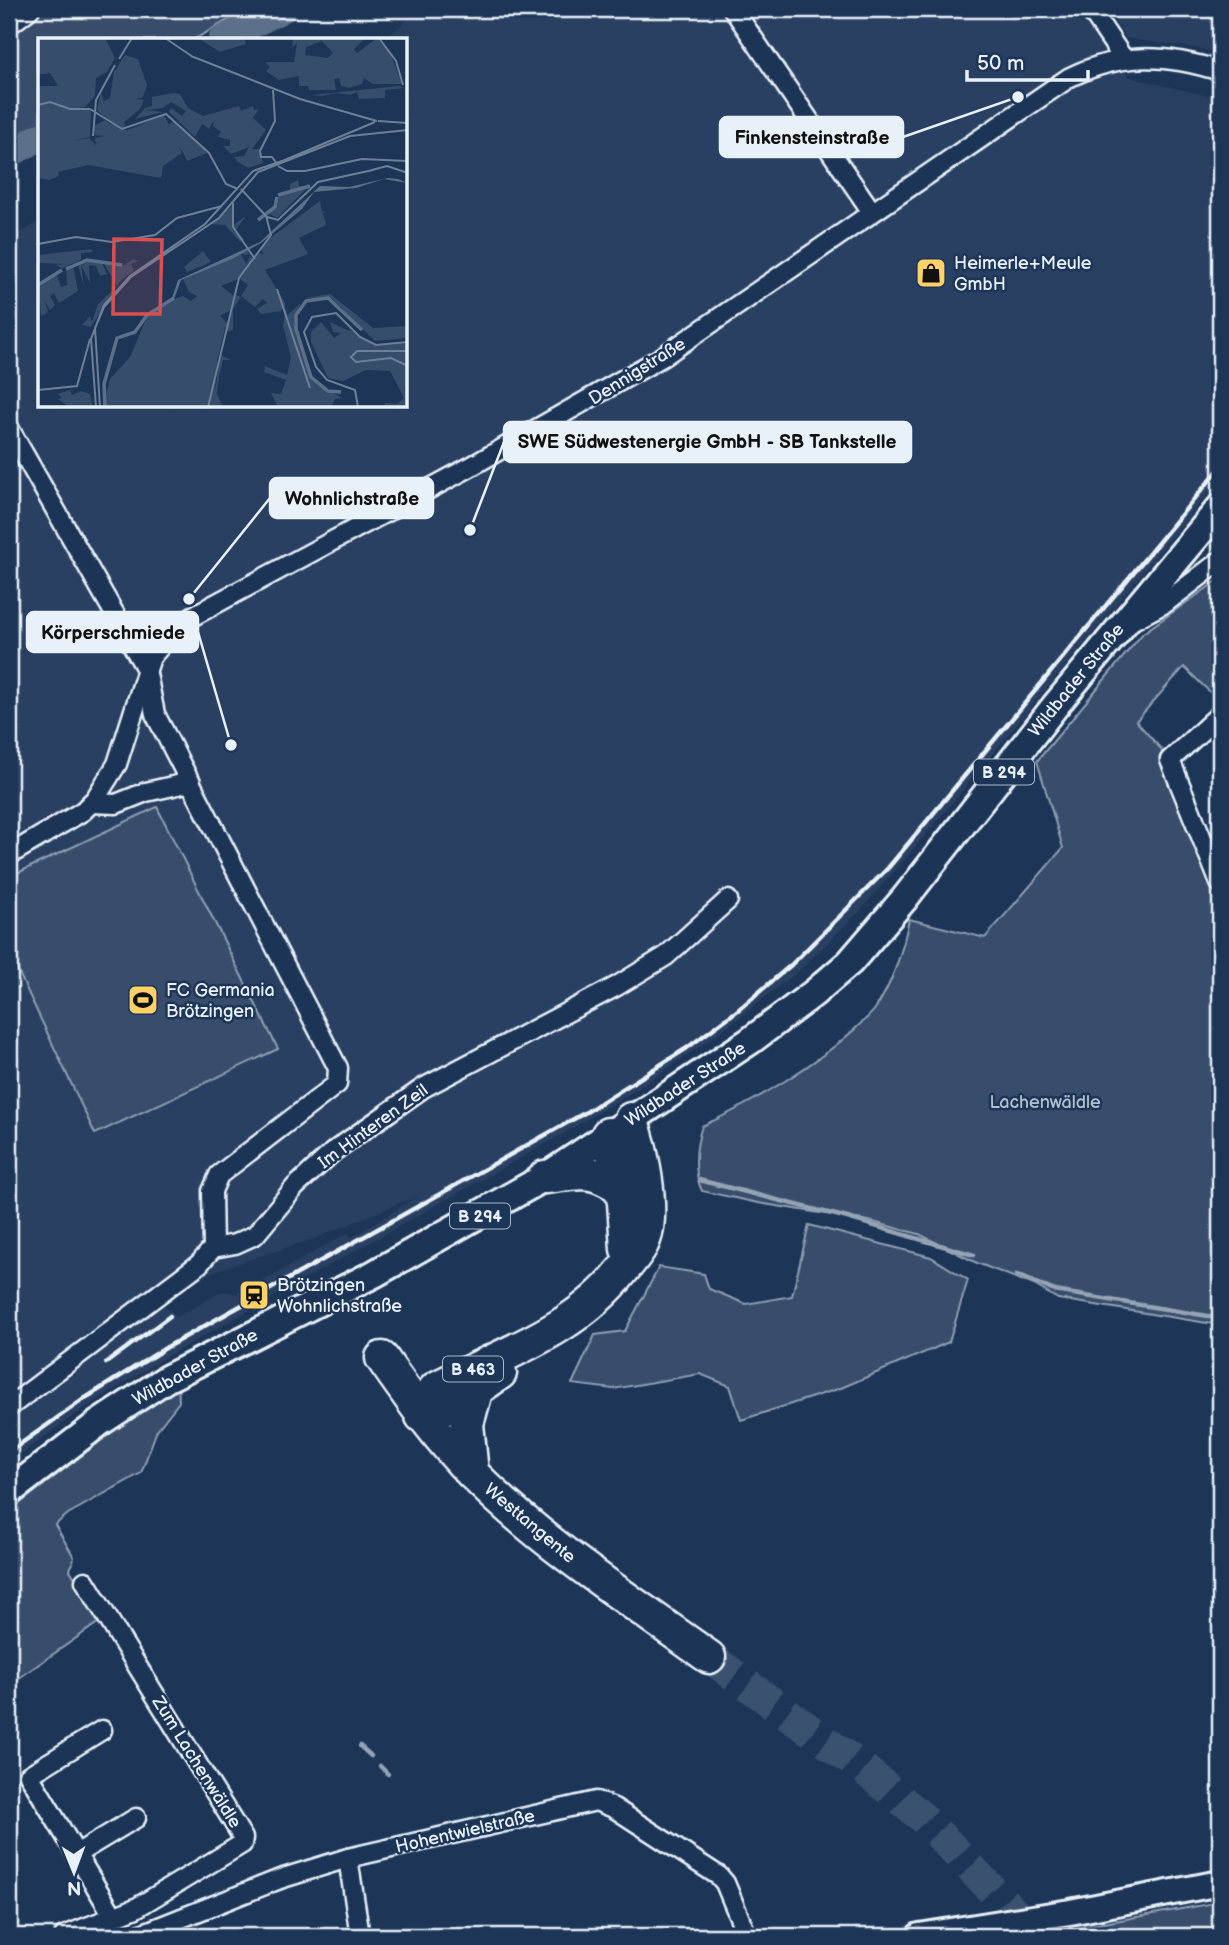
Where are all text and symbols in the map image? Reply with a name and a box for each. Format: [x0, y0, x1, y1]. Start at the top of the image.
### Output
inset map [38, 38, 408, 408]
scale bar [967, 38, 1087, 82]
text: 50 m [977, 51, 1024, 76]
callout: Finkensteinstraße [720, 117, 903, 157]
text: Finkensteinstraße [735, 127, 889, 150]
place label: Heimerle+Meule GmbH [954, 253, 1092, 295]
shop icon: Heimerle+Meule GmbH [914, 256, 948, 290]
street label: Dennigstraße [585, 333, 690, 409]
callout: SWE Südwestenergie GmbH - SB Tankstelle [504, 422, 911, 462]
text: SWE Südwestenergie GmbH - SB Tankstelle [518, 431, 896, 454]
callout: Wohnlichstraße [270, 478, 433, 518]
text: Wohnlichstraße [285, 488, 419, 511]
callout: Körperschmiede [27, 612, 198, 652]
street label: Wildbader Straße [1024, 619, 1129, 741]
text: Körperschmiede [41, 622, 185, 645]
road number: B 294 [974, 760, 1034, 785]
place label: FC Germania Brötzingen [166, 980, 275, 1022]
sports icon: FC Germania Brötzingen [126, 983, 160, 1017]
street label: Wildbader Straße [621, 1037, 750, 1131]
street label: Im Hinteren Zeil [314, 1080, 432, 1173]
park label: Lachenwäldle [989, 1092, 1101, 1113]
road number: B 294 [450, 1204, 510, 1228]
place label: Brötzingen Wohnlichstraße [277, 1275, 402, 1317]
station icon: Brötzingen Wohnlichstraße [237, 1278, 271, 1312]
street label: Wildbader Straße [129, 1324, 262, 1410]
road number: B 463 [443, 1357, 503, 1382]
street label: Westtangente [480, 1479, 580, 1568]
street label: Zum Lachenwäldle [147, 1692, 246, 1832]
street label: Hohentwielstraße [393, 1805, 537, 1858]
north arrow [38, 1836, 108, 1906]
text: N [67, 1876, 82, 1899]

